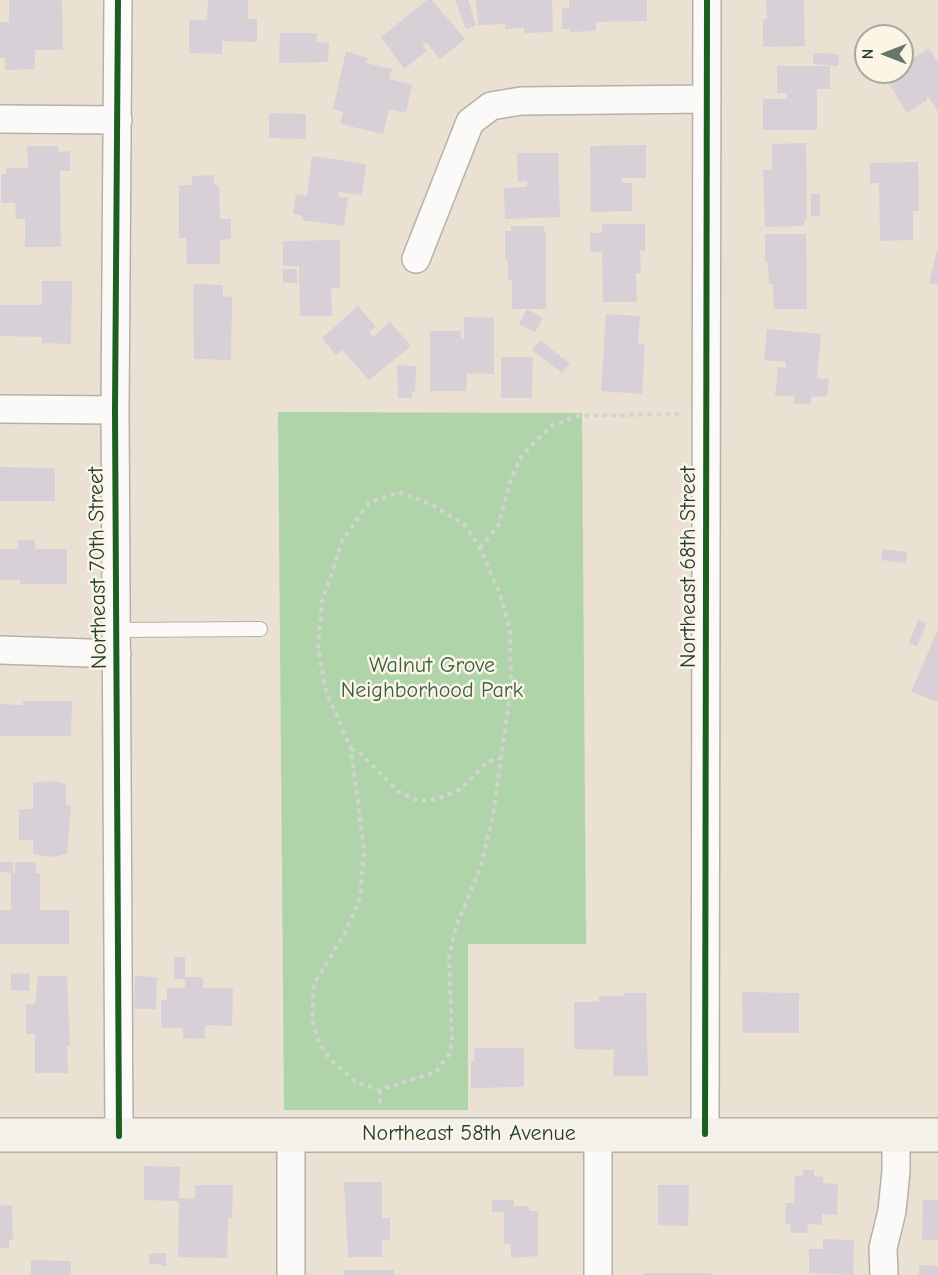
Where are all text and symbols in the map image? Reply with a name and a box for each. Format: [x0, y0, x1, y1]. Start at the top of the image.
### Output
north arrow [854, 24, 914, 84]
text: N [859, 49, 877, 59]
street label: Northeast 68th Street [676, 466, 702, 668]
street label: Northeast 70th Street [83, 467, 113, 669]
park label: Walnut Grove Neighborhood Park [341, 653, 523, 704]
street label: Northeast 58th Avenue [362, 1121, 576, 1147]

